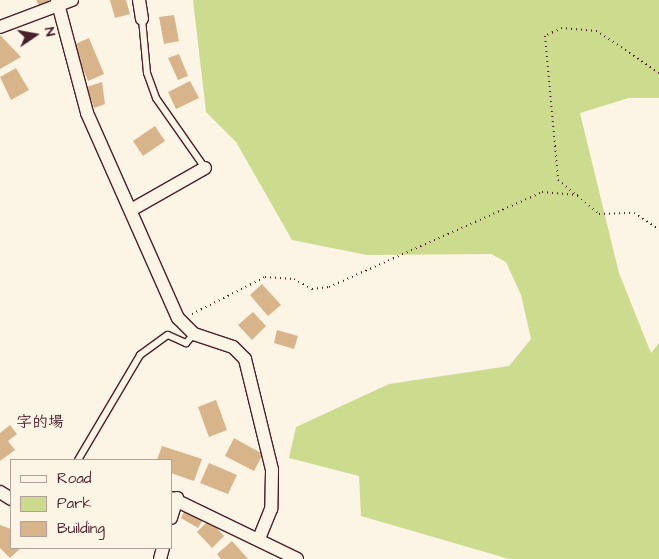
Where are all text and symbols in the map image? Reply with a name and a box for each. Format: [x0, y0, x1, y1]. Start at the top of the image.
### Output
north arrow [10, 10, 60, 60]
text: N [39, 26, 60, 38]
district label: 字的場 [16, 412, 64, 432]
legend [10, 459, 172, 549]
text: Road [57, 468, 91, 489]
text: Park [57, 493, 92, 514]
text: Building [57, 518, 105, 539]

